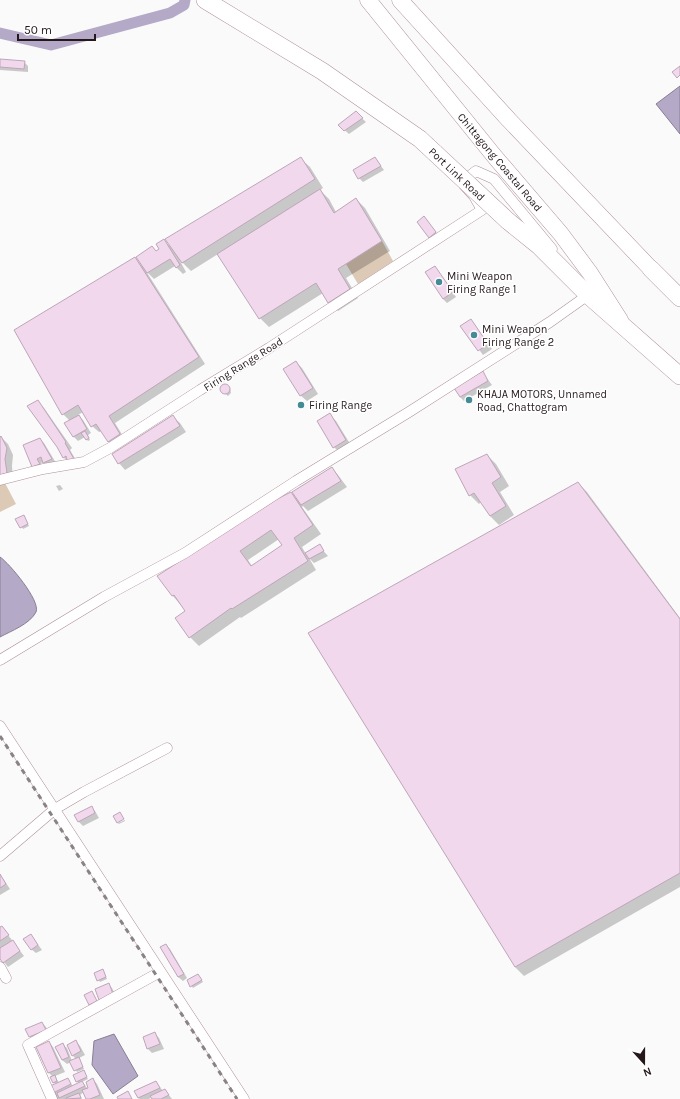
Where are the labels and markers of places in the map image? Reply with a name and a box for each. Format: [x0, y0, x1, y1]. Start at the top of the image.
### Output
place label: Mini Weapon Firing Range 1 [447, 270, 516, 296]
marker: Mini Weapon Firing Range 1 [434, 277, 444, 287]
place label: Mini Weapon Firing Range 2 [482, 323, 554, 349]
marker: Mini Weapon Firing Range 2 [469, 330, 479, 340]
place label: KHAJA MOTORS, Unnamed Road, Chattogram [477, 388, 607, 414]
marker: KHAJA MOTORS, Unnamed Road, Chattogram [464, 395, 474, 405]
place label: Firing Range [309, 399, 372, 412]
marker: Firing Range [296, 400, 306, 410]

